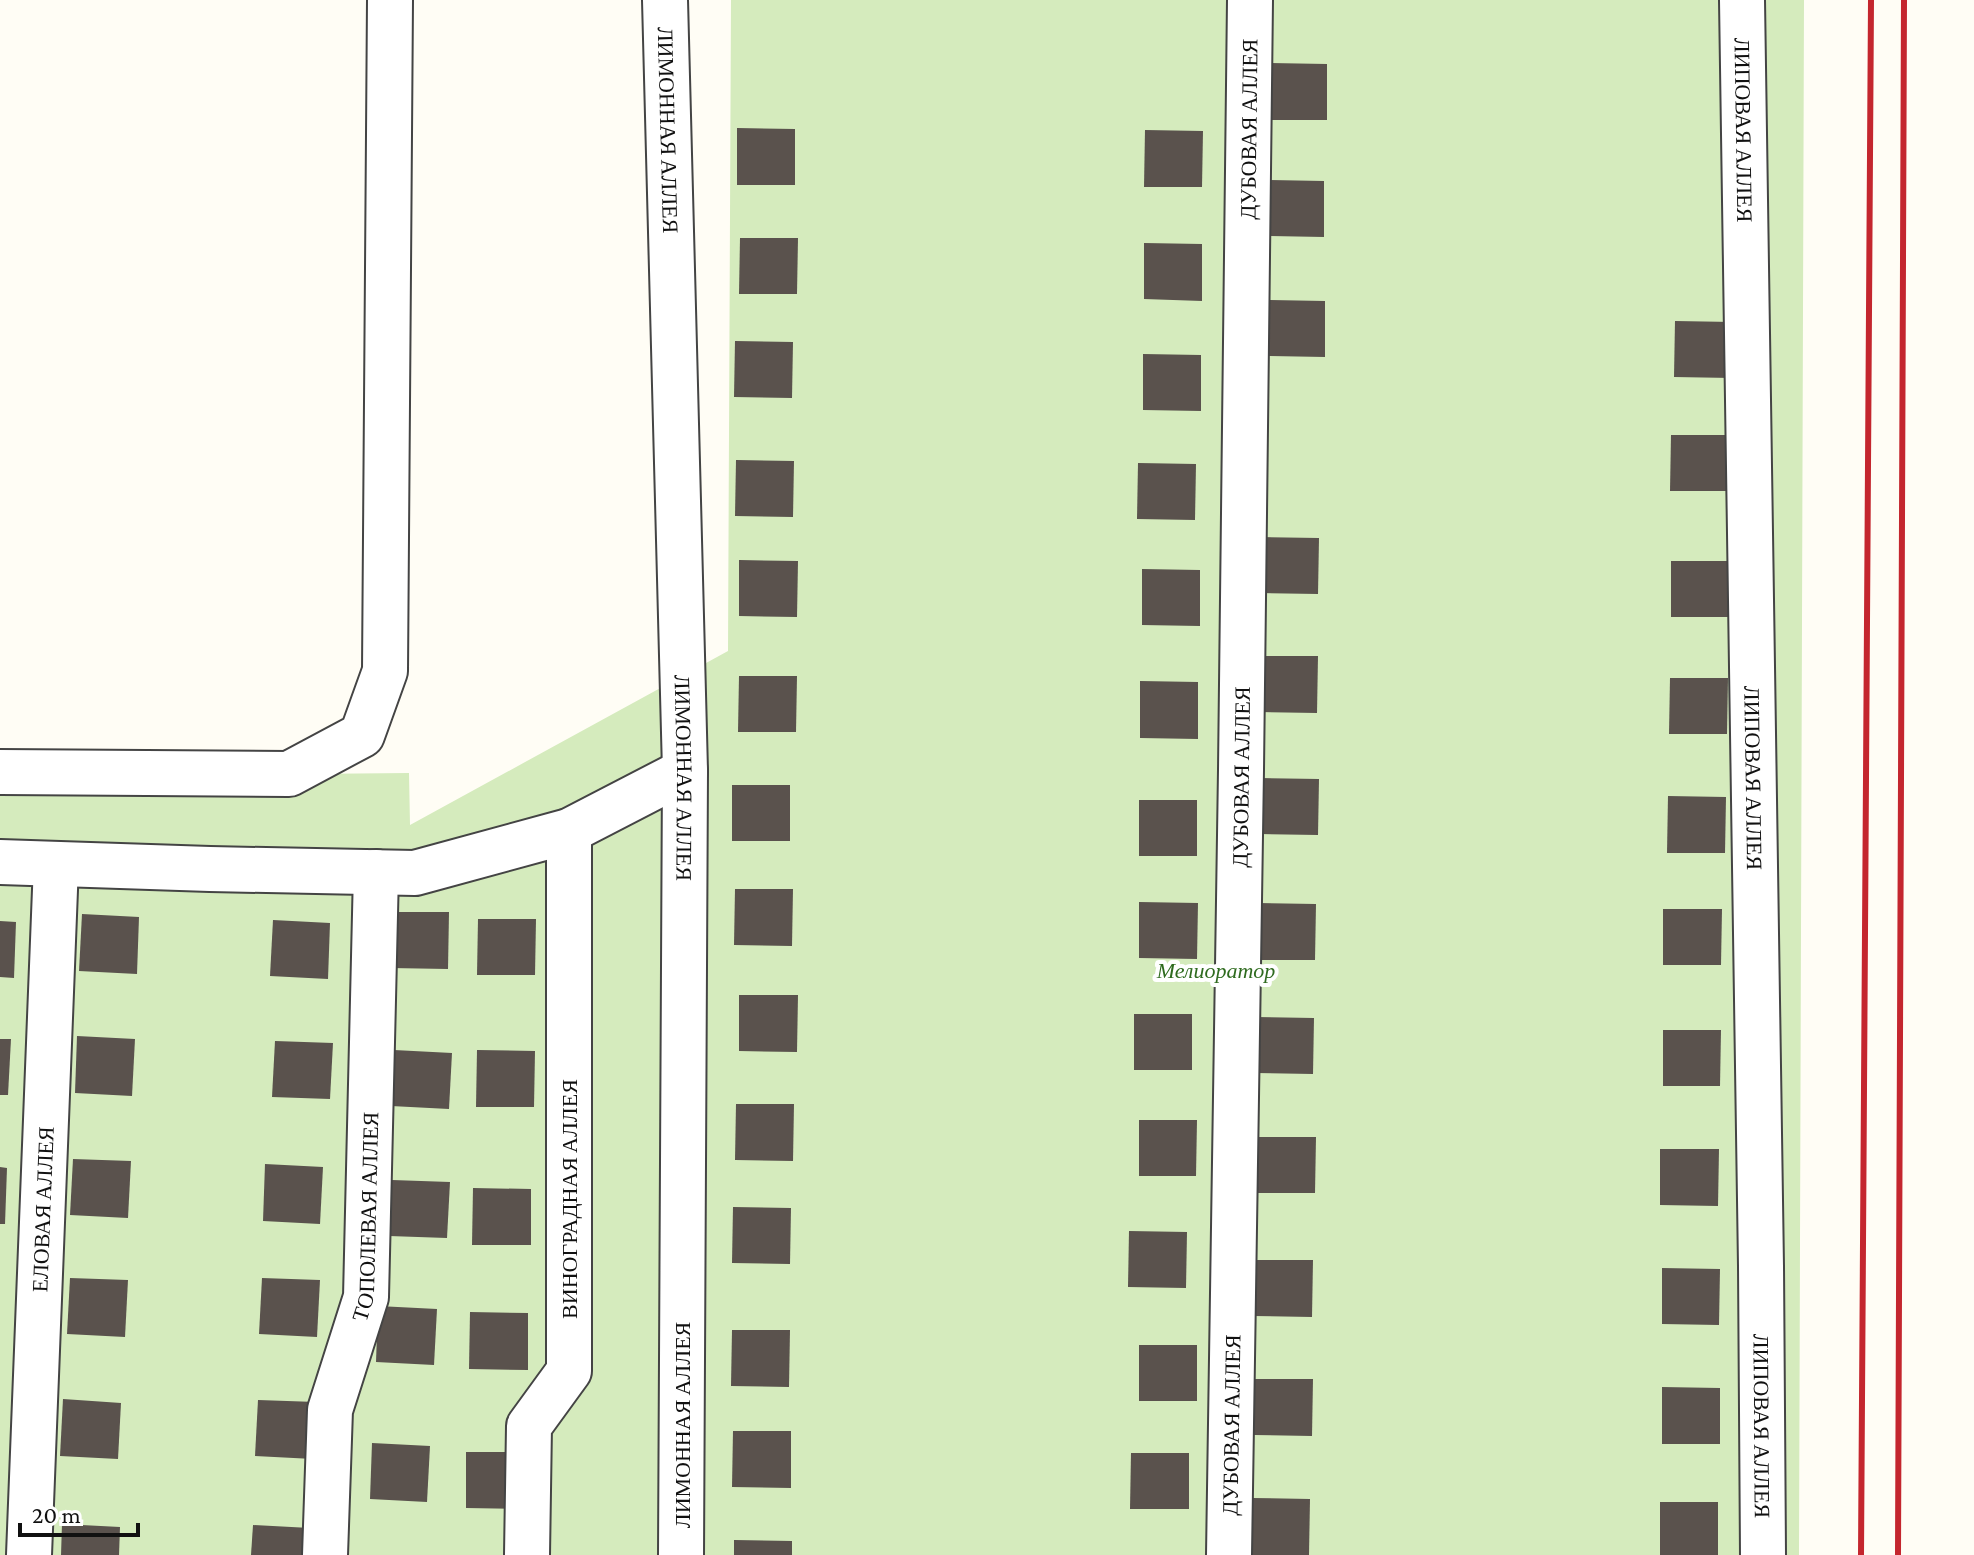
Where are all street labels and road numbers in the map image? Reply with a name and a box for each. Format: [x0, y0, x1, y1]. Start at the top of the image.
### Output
street label: ЛИМОННАЯ АЛЛЕЯ [653, 26, 684, 234]
street label: ДУБОВАЯ АЛЛЕЯ [1235, 38, 1262, 220]
street label: ЛИПОВАЯ АЛЛЕЯ [1730, 38, 1758, 223]
street label: ЛИМОННАЯ АЛЛЕЯ [670, 674, 698, 881]
street label: ДУБОВАЯ АЛЛЕЯ [1227, 686, 1254, 868]
street label: ЛИПОВАЯ АЛЛЕЯ [1740, 686, 1768, 871]
street label: ВИНОГРАДНАЯ АЛЛЕЯ [557, 1079, 582, 1319]
street label: ТОПОЛЕВАЯ АЛЛЕЯ [347, 1111, 383, 1324]
street label: ЕЛОВАЯ АЛЛЕЯ [27, 1126, 58, 1293]
street label: ЛИМОННАЯ АЛЛЕЯ [670, 1321, 695, 1528]
street label: ДУБОВАЯ АЛЛЕЯ [1217, 1334, 1245, 1516]
street label: ЛИПОВАЯ АЛЛЕЯ [1749, 1334, 1775, 1518]

